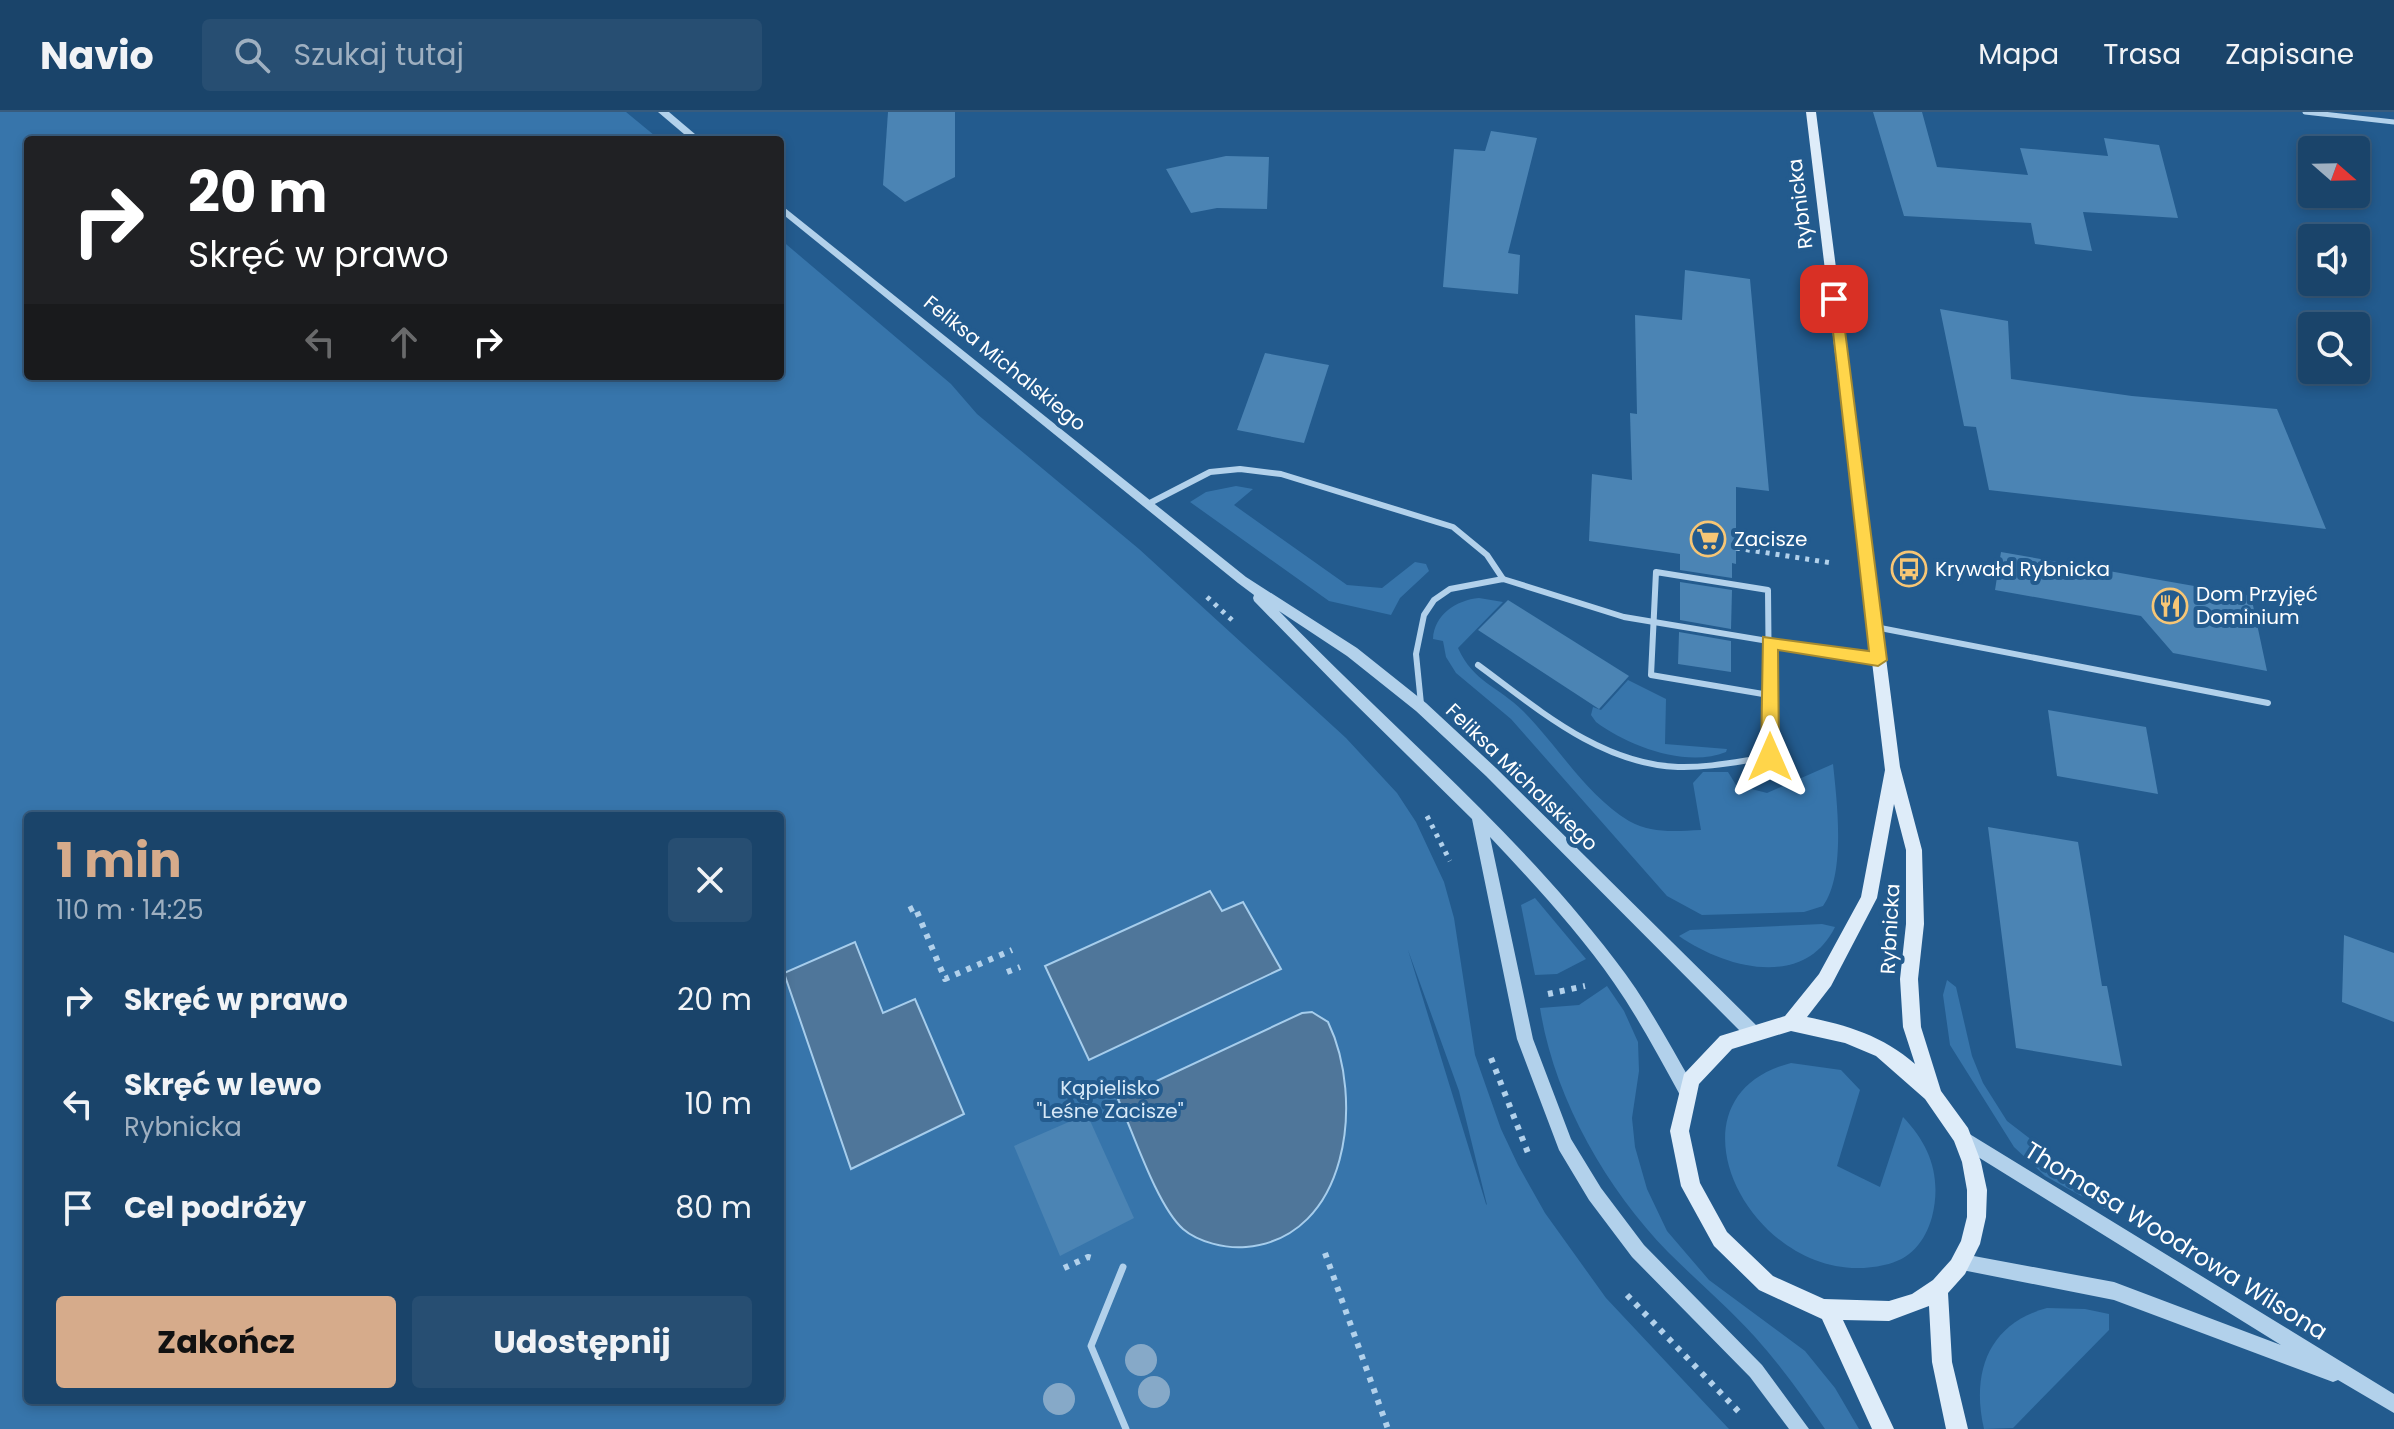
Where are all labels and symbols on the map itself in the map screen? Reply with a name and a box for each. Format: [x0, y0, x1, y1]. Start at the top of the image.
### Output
north arrow [2298, 136, 2370, 208]
street label: Rybnicka [1781, 157, 1819, 251]
pin [1800, 265, 1868, 333]
street label: Feliksa Michalskiego [918, 289, 1092, 437]
supermarket icon: Zacisze [1689, 520, 1727, 558]
place label: Zacisze [1734, 525, 1807, 553]
bus stop icon: Krywałd Rybnicka [1890, 550, 1928, 588]
place label: Krywałd Rybnicka [1935, 555, 2110, 583]
place label: Dom Przyjęć Dominium [2196, 580, 2318, 631]
restaurant icon: Dom Przyjęć Dominium [2151, 587, 2189, 625]
street label: Feliksa Michalskiego [1440, 697, 1604, 857]
position arrow [1728, 715, 1812, 799]
street label: Rybnicka [1874, 883, 1906, 975]
park label: Kąpielisko "Leśne Zacisze" [1036, 1074, 1184, 1125]
street label: Thomasa Woodrowa Wilsona [2018, 1133, 2334, 1348]

